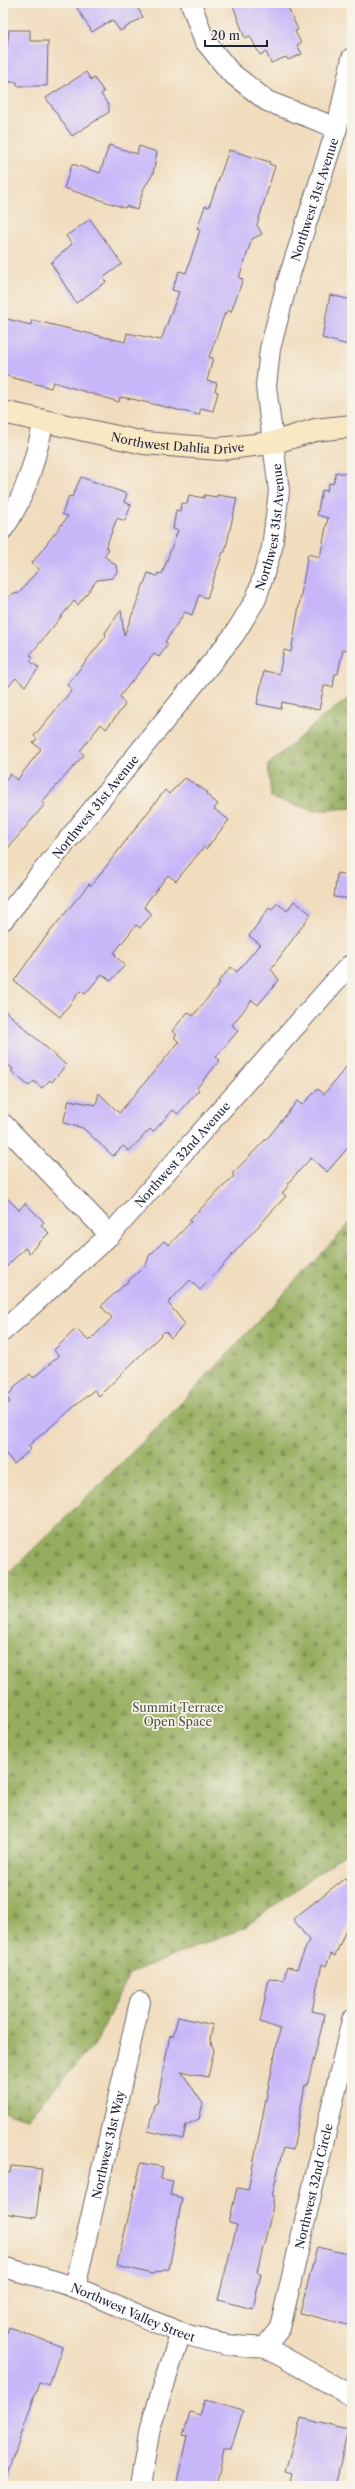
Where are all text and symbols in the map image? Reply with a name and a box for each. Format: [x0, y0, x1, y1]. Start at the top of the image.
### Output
scale bar [205, 22, 267, 48]
text: 20 m [211, 28, 240, 43]
street label: Northwest 31st Avenue [287, 135, 341, 263]
street label: Northwest Dahlia Drive [110, 429, 245, 457]
street label: Northwest 31st Avenue [252, 462, 287, 592]
street label: Northwest 31st Avenue [49, 752, 142, 861]
street label: Northwest 32nd Avenue [131, 1098, 233, 1210]
park label: Summit Terrace Open Space [132, 1700, 224, 1729]
street label: Northwest 31st Way [88, 2089, 127, 2200]
street label: Northwest 32nd Circle [291, 2122, 335, 2250]
street label: Northwest Valley Street [69, 2279, 198, 2344]

